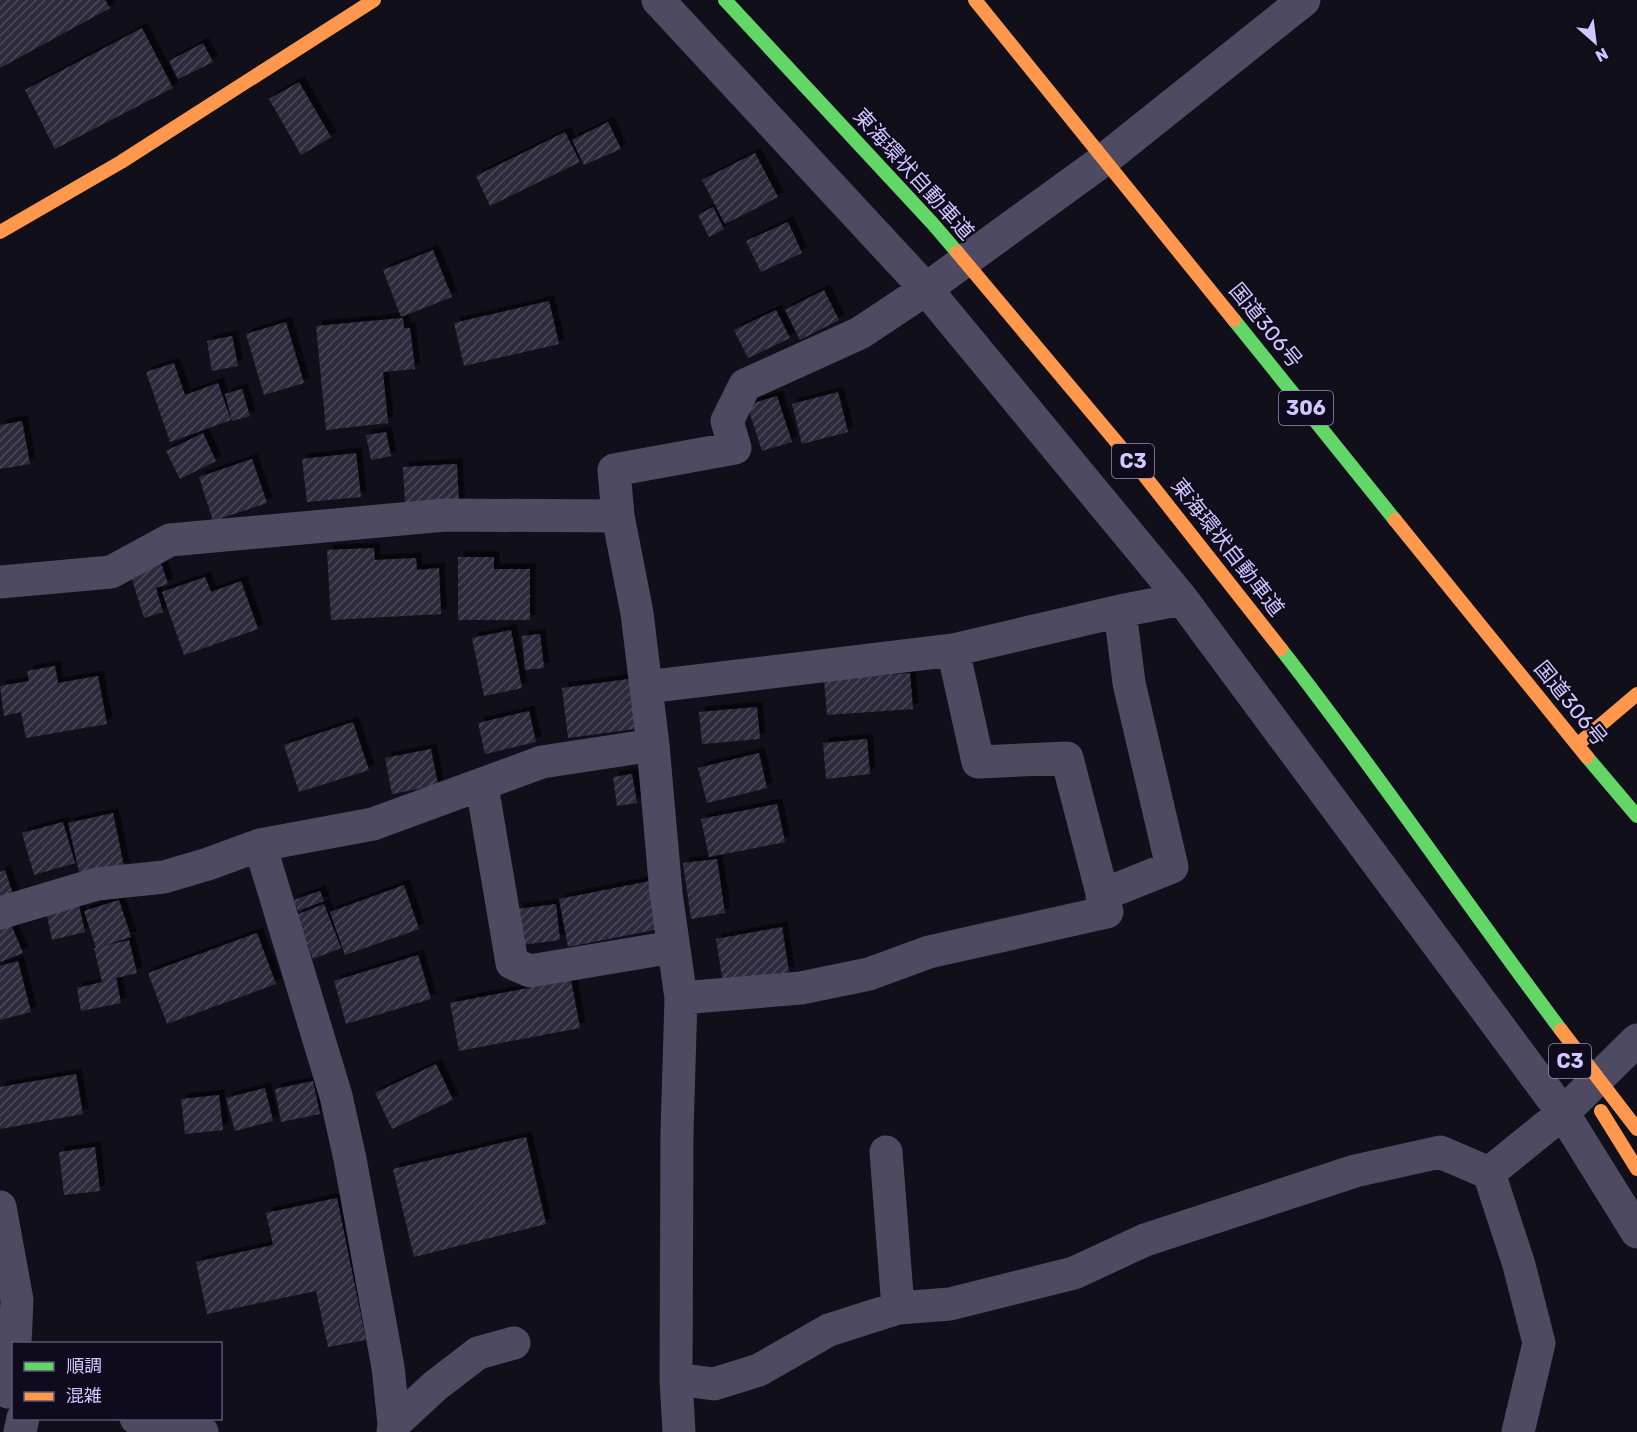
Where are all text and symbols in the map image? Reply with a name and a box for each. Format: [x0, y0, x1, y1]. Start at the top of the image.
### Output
north arrow [1565, 12, 1625, 72]
text: N [1592, 44, 1611, 66]
street label: 東海環状自動車道 [849, 103, 979, 245]
street label: 国道306号 [1224, 278, 1308, 372]
road number: 306 [1279, 391, 1333, 425]
road number: C3 [1112, 444, 1154, 478]
street label: 東海環状自動車道 [1166, 473, 1290, 621]
street label: 国道306号 [1529, 656, 1613, 750]
road number: C3 [1549, 1044, 1591, 1078]
legend [12, 1342, 222, 1420]
text: 順調 [66, 1355, 102, 1377]
text: 混雑 [66, 1385, 102, 1407]

